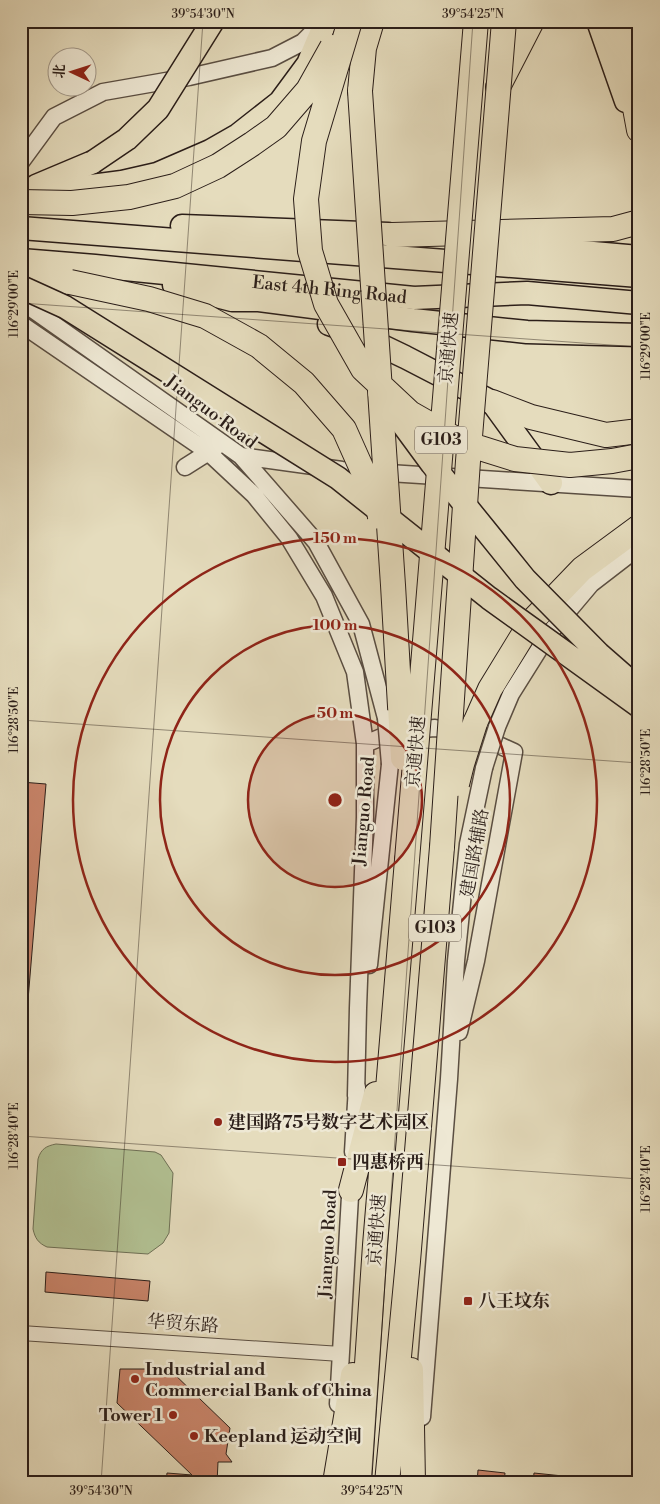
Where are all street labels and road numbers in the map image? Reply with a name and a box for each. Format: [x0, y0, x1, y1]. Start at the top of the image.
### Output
street label: East 4th Ring Road [251, 270, 409, 309]
street label: 京通快速 [434, 311, 464, 385]
street label: Jianguo Road [160, 369, 262, 455]
road number: G103 [415, 426, 467, 454]
street label: 京通快速 [401, 715, 431, 789]
street label: Jianguo Road [348, 755, 380, 867]
street label: 建国路辅路 [456, 807, 494, 899]
road number: G103 [409, 914, 461, 941]
street label: Jianguo Road [314, 1188, 342, 1300]
street label: 京通快速 [363, 1193, 391, 1267]
street label: 华贸东路 [146, 1310, 220, 1338]

